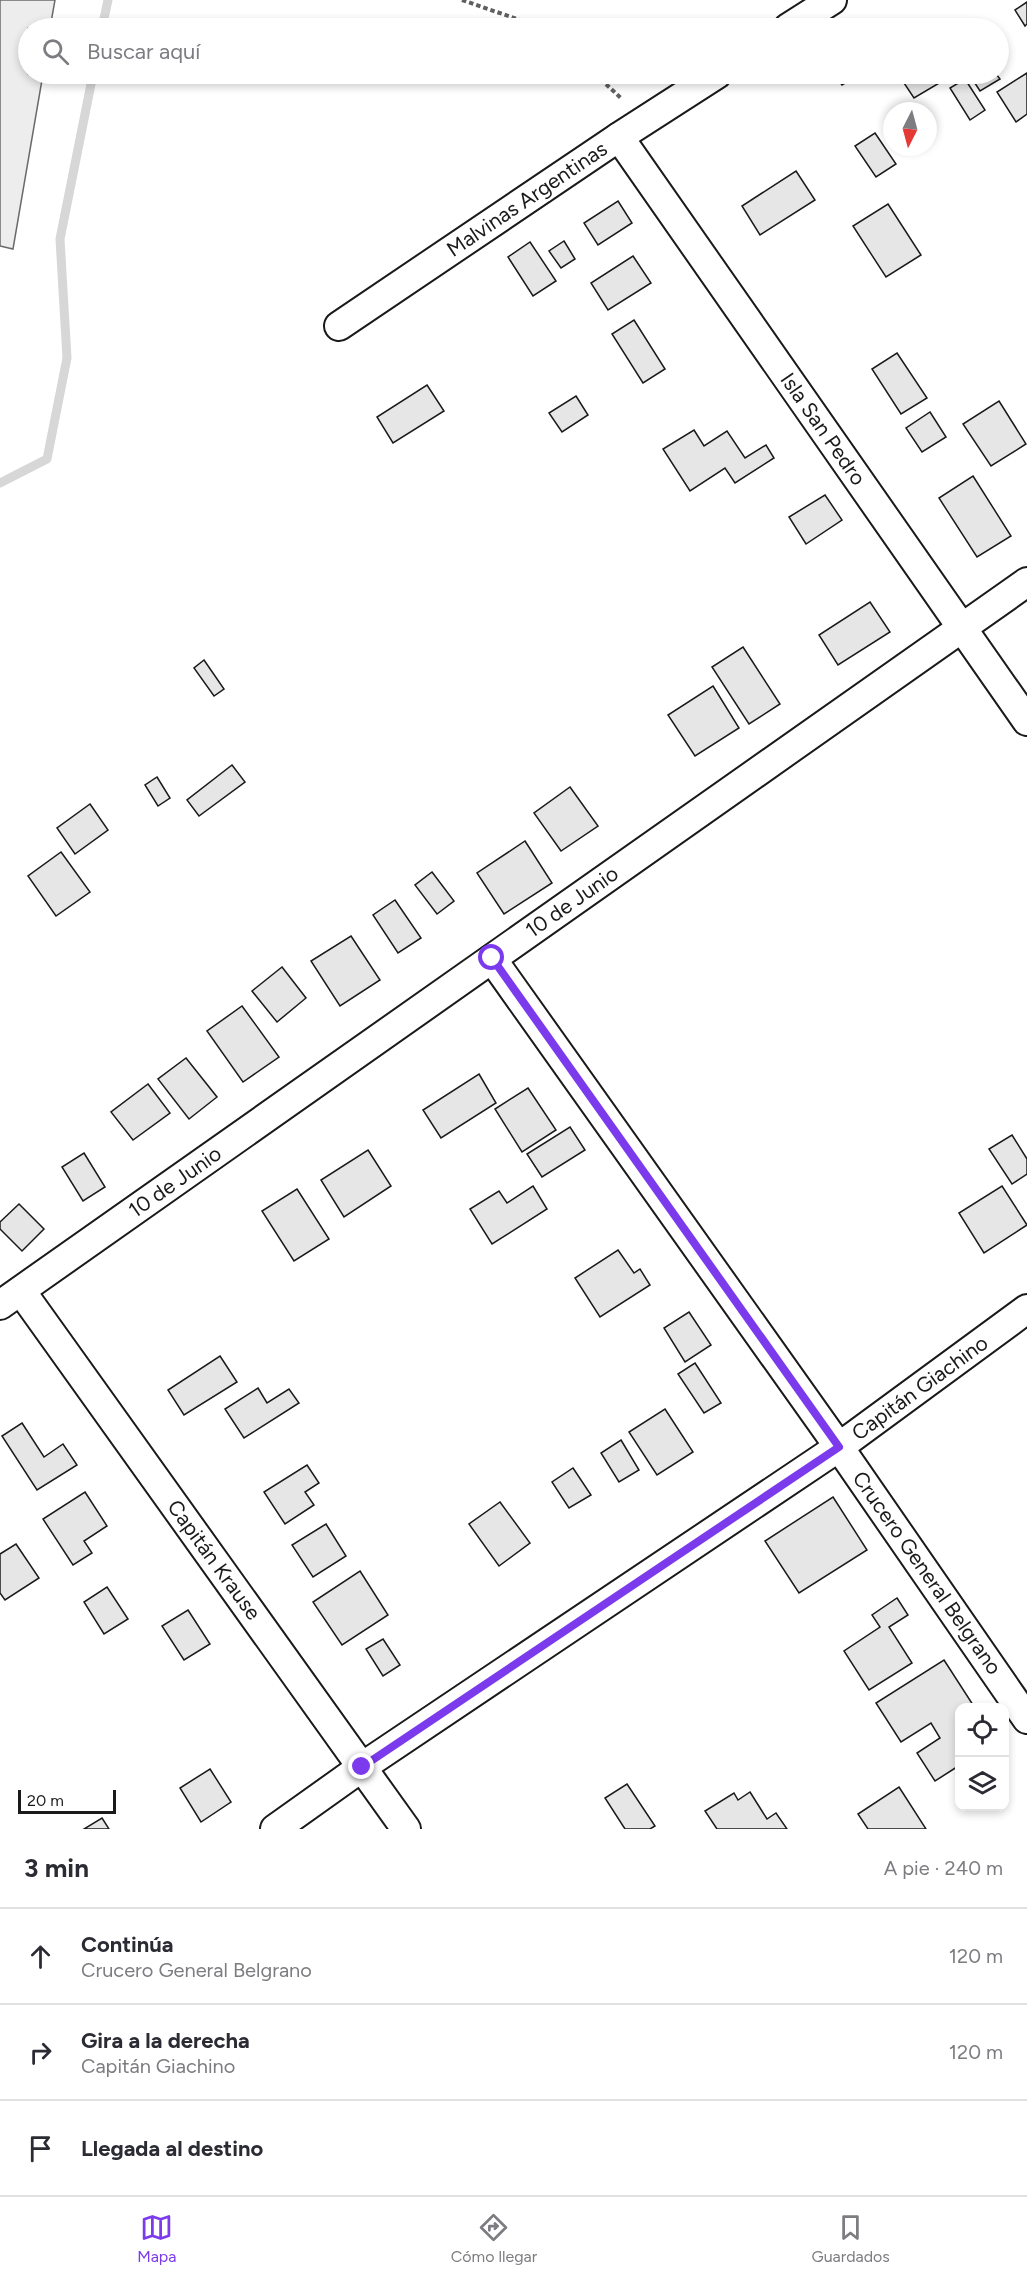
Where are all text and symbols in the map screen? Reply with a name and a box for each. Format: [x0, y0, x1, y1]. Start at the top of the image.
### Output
search box [18, 18, 1009, 84]
icon: search [39, 35, 72, 68]
text: Buscar aquí [87, 38, 200, 65]
north arrow [883, 102, 937, 156]
street label: Malvinas Argentinas [442, 136, 612, 262]
street label: Isla San Pedro [775, 368, 871, 490]
street label: 10 de Junio [520, 860, 623, 943]
route start [478, 944, 504, 970]
street label: 10 de Junio [123, 1140, 226, 1223]
street label: Capitán Giachino [847, 1330, 993, 1445]
street label: Crucero General Belgrano [848, 1466, 1007, 1679]
street label: Capitán Krause [163, 1495, 266, 1625]
map controls [955, 1703, 1009, 1811]
button: locate [955, 1703, 1009, 1757]
route end [348, 1753, 374, 1779]
button: layers [955, 1757, 1009, 1811]
scale bar [18, 1787, 116, 1814]
text: 20 m [27, 1791, 64, 1810]
text: 3 min [24, 1852, 89, 1884]
text: A pie · 240 m [884, 1856, 1003, 1880]
text: Continúa [81, 1931, 174, 1958]
icon: ahead [24, 1940, 57, 1973]
text: 120 m [949, 1944, 1003, 1968]
text: Crucero General Belgrano [81, 1958, 312, 1982]
text: Gira a la derecha [81, 2027, 250, 2054]
icon: right [24, 2036, 57, 2069]
text: 120 m [949, 2040, 1003, 2064]
text: Capitán Giachino [81, 2054, 235, 2078]
icon: arrive [24, 2132, 57, 2165]
text: Llegada al destino [81, 2135, 263, 2162]
tab: Mapa [137, 2211, 176, 2266]
tab: Cómo llegar [451, 2211, 537, 2266]
tab: Guardados [812, 2211, 890, 2266]

